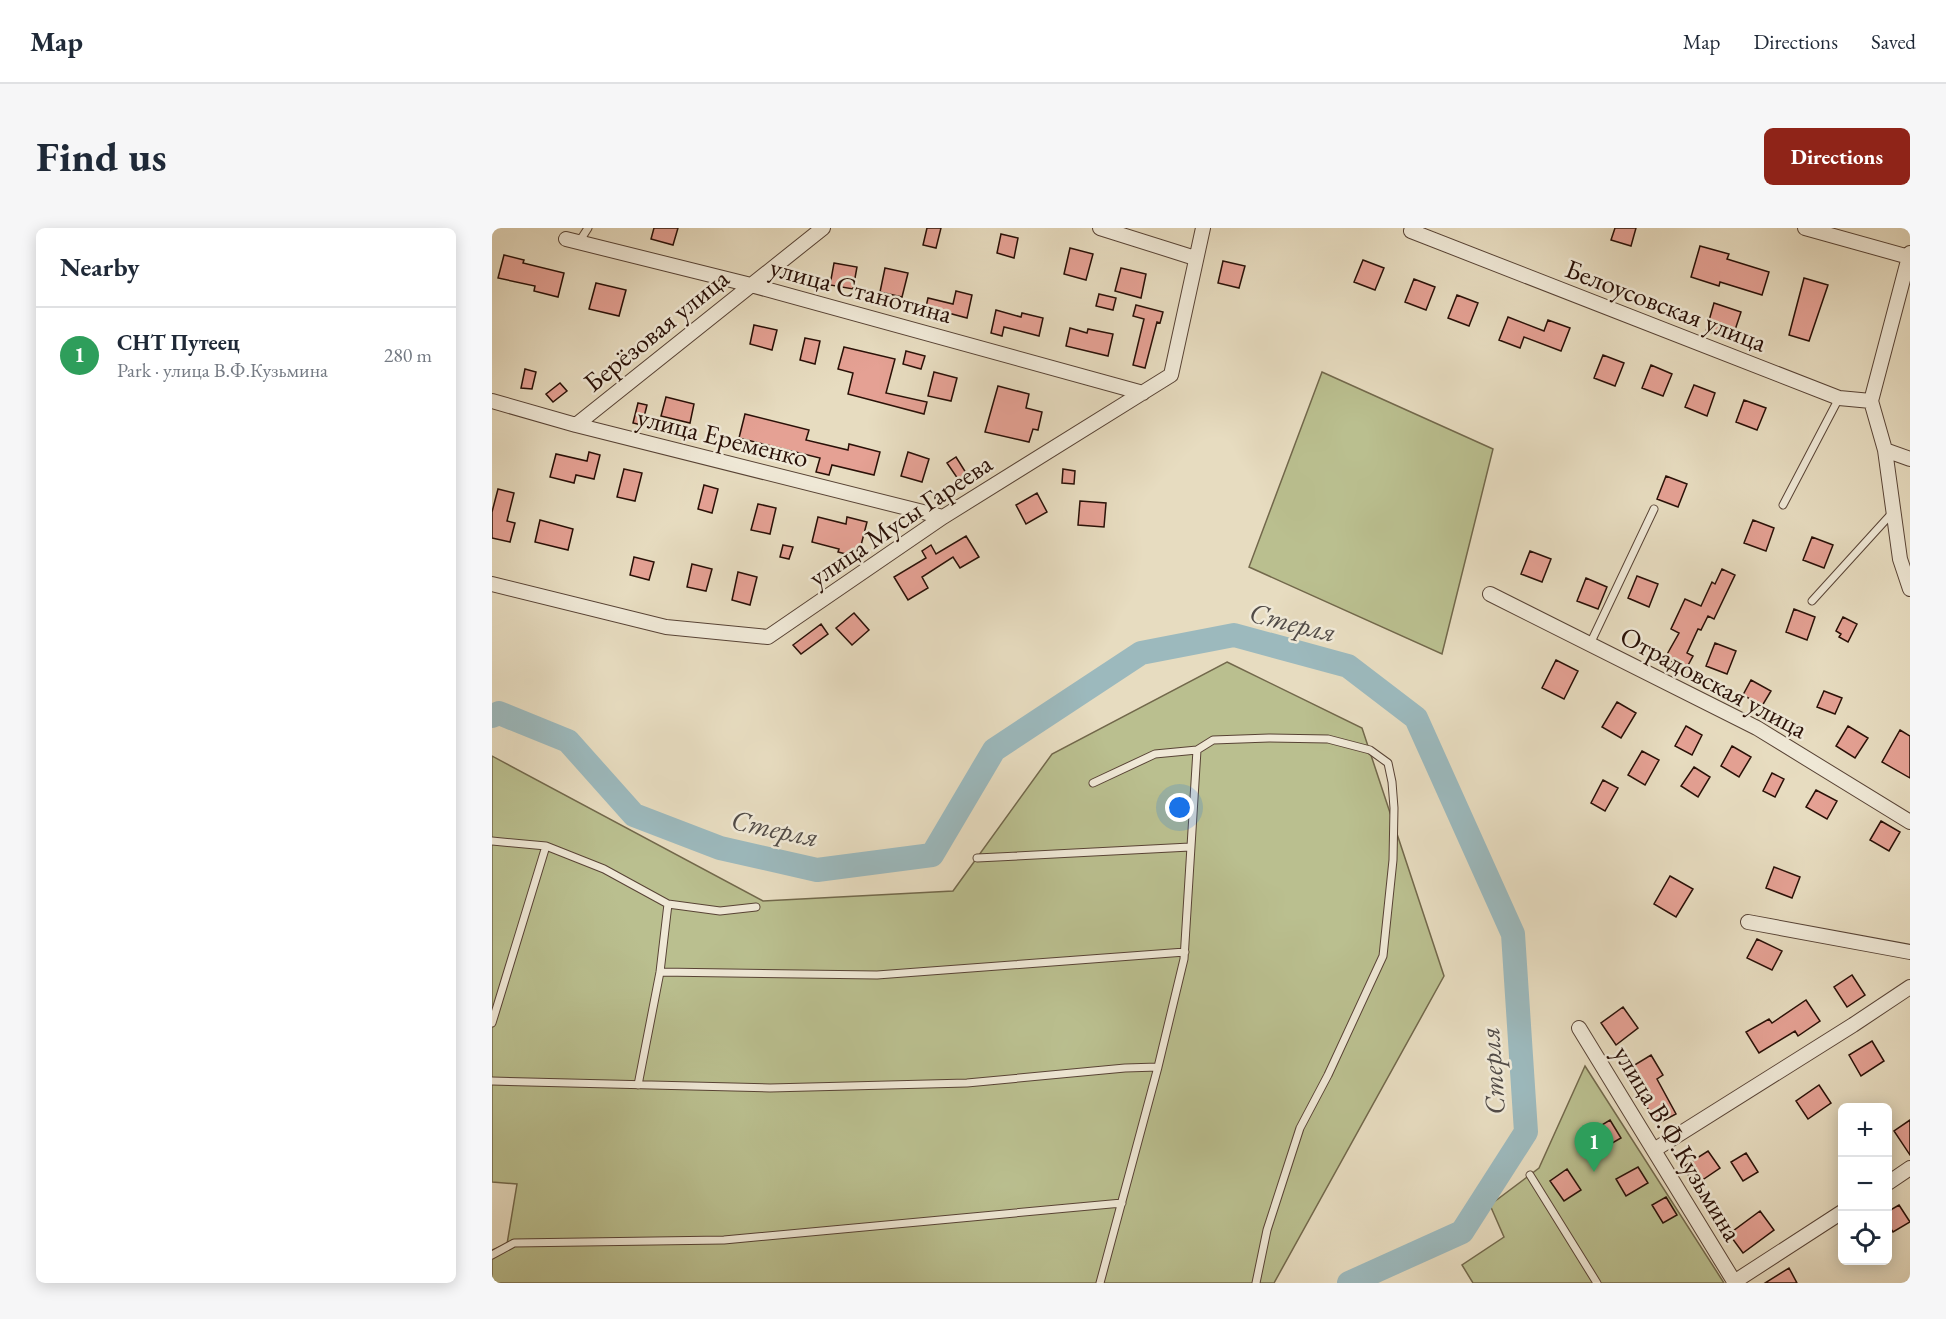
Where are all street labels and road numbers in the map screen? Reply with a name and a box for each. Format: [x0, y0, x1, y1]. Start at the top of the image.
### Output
street label: улица Станотина [766, 249, 956, 331]
street label: Белоусовская улица [1560, 251, 1772, 360]
street label: Берёзовая улица [576, 260, 736, 399]
street label: улица Еременко [634, 399, 812, 475]
street label: улица Мусы Гареева [801, 446, 999, 594]
street label: Отрадовская улица [1614, 618, 1814, 746]
street label: улица В.Ф.Кузьмина [1606, 1039, 1750, 1248]

